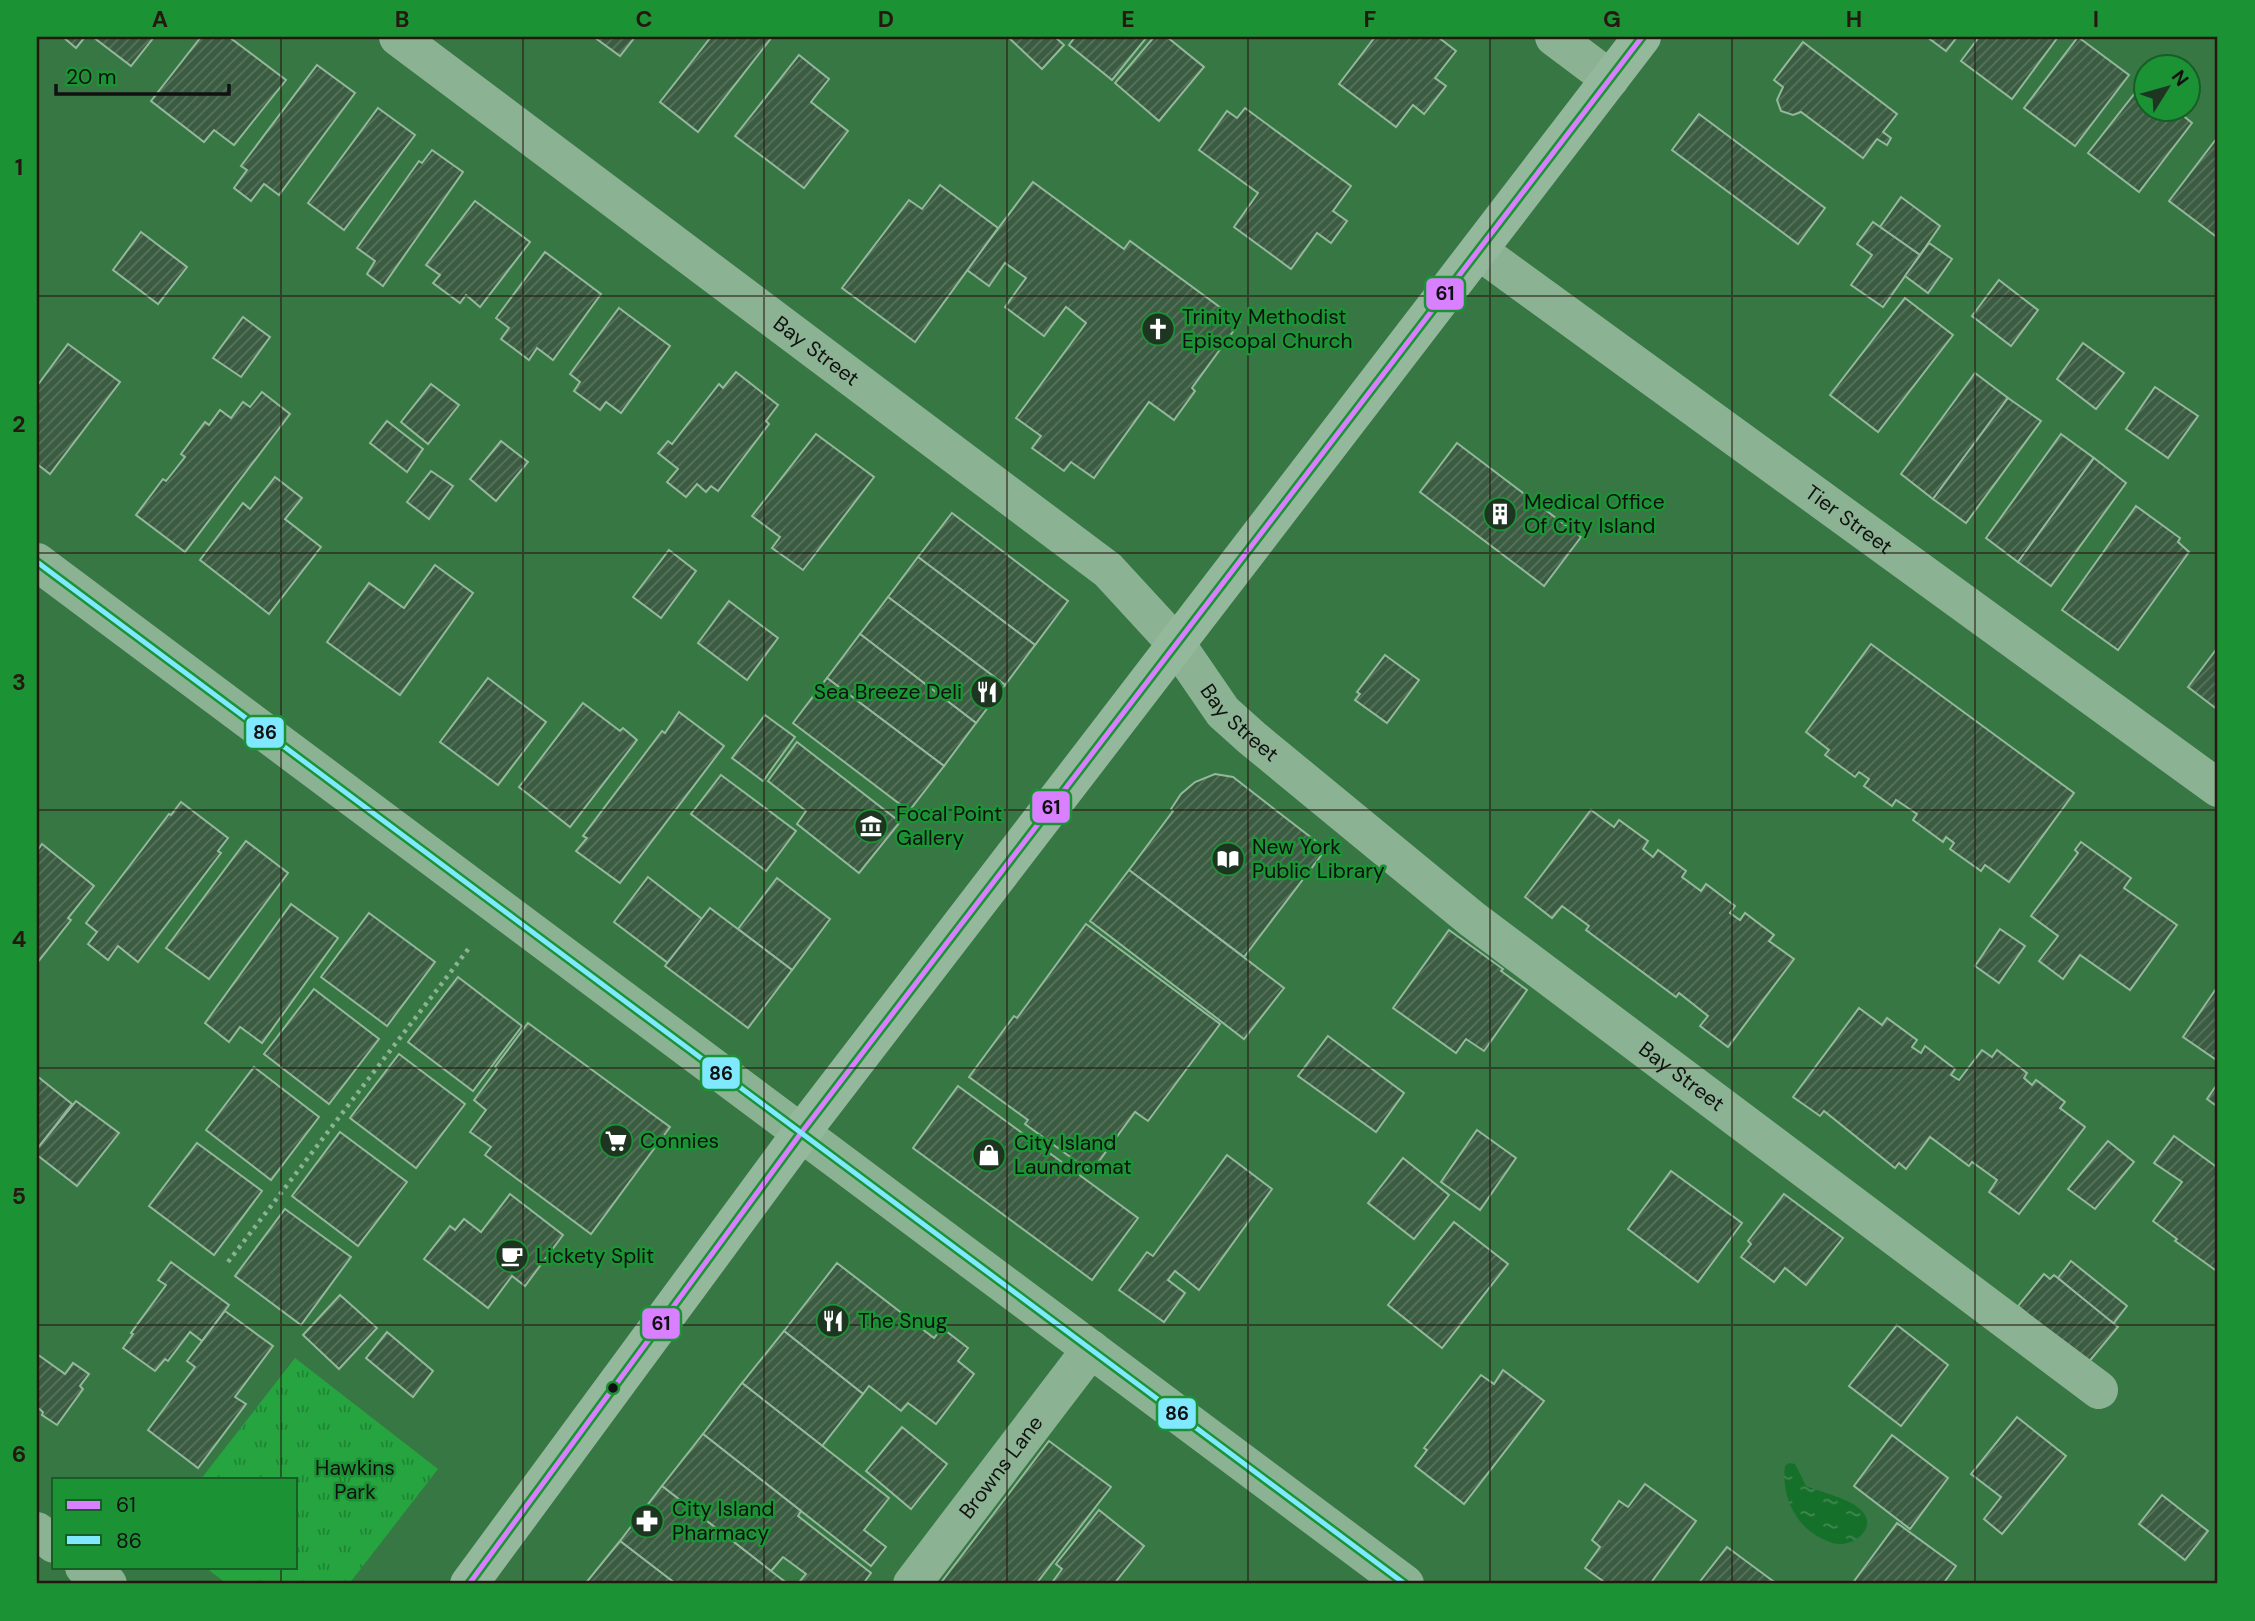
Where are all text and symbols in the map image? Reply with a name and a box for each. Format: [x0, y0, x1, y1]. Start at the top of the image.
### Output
text: A [152, 4, 168, 34]
text: B [395, 4, 409, 34]
text: C [636, 4, 652, 34]
text: D [878, 4, 894, 34]
text: E [1121, 4, 1135, 34]
text: F [1364, 4, 1377, 34]
text: G [1603, 4, 1621, 34]
text: H [1846, 4, 1862, 34]
text: I [2093, 4, 2099, 34]
scale bar [56, 52, 229, 96]
north arrow [2132, 52, 2202, 122]
text: 20 m [66, 63, 117, 91]
text: N [2166, 65, 2194, 91]
text: 1 [15, 152, 23, 182]
line badge: 61 [1425, 277, 1465, 311]
text: 61 [1436, 281, 1454, 306]
place label: Trinity Methodist Episcopal Church [1182, 303, 1353, 355]
street label: Bay Street [768, 310, 865, 392]
church icon: Trinity Methodist Episcopal Church [1139, 310, 1177, 348]
text: 2 [12, 409, 26, 439]
street label: Tier Street [1799, 478, 1898, 561]
place label: Medical Office Of City Island [1524, 488, 1665, 540]
building icon: Medical Office Of City Island [1481, 495, 1519, 533]
text: 3 [12, 667, 26, 697]
restaurant icon: Sea Breeze Deli [968, 673, 1006, 711]
place label: Sea Breeze Deli [814, 678, 962, 706]
street label: Bay Street [1194, 678, 1284, 768]
line badge: 86 [245, 716, 285, 749]
text: 86 [253, 720, 277, 745]
line badge: 61 [1031, 790, 1071, 824]
text: 61 [1042, 795, 1060, 820]
place label: Focal Point Gallery [896, 800, 1002, 852]
museum icon: Focal Point Gallery [852, 807, 890, 845]
place label: New York Public Library [1252, 833, 1385, 885]
library icon: New York Public Library [1209, 840, 1247, 878]
text: 4 [12, 924, 27, 954]
street label: Bay Street [1633, 1035, 1730, 1118]
line badge: 86 [701, 1056, 741, 1090]
text: 86 [709, 1061, 733, 1086]
supermarket icon: Connies [597, 1122, 635, 1160]
place label: Connies [640, 1127, 719, 1155]
place label: City Island Laundromat [1014, 1129, 1132, 1181]
shop icon: City Island Laundromat [970, 1136, 1008, 1174]
text: 5 [12, 1181, 26, 1211]
cafe icon: Lickety Split [493, 1237, 531, 1275]
place label: Lickety Split [536, 1242, 654, 1270]
restaurant icon: The Snug [814, 1302, 852, 1340]
line badge: 61 [641, 1307, 681, 1340]
place label: The Snug [858, 1307, 948, 1335]
text: 61 [652, 1311, 670, 1336]
unlabelled marker [606, 1381, 620, 1395]
line badge: 86 [1157, 1397, 1197, 1430]
text: 86 [1165, 1401, 1189, 1426]
street label: Browns Lane [953, 1410, 1049, 1524]
text: 6 [12, 1439, 26, 1469]
park label: Hawkins Park [315, 1454, 395, 1506]
legend [52, 1478, 298, 1568]
text: 61 [116, 1491, 136, 1519]
place label: City Island Pharmacy [672, 1495, 774, 1547]
pharmacy icon: City Island Pharmacy [628, 1502, 666, 1540]
text: 86 [116, 1527, 142, 1555]

